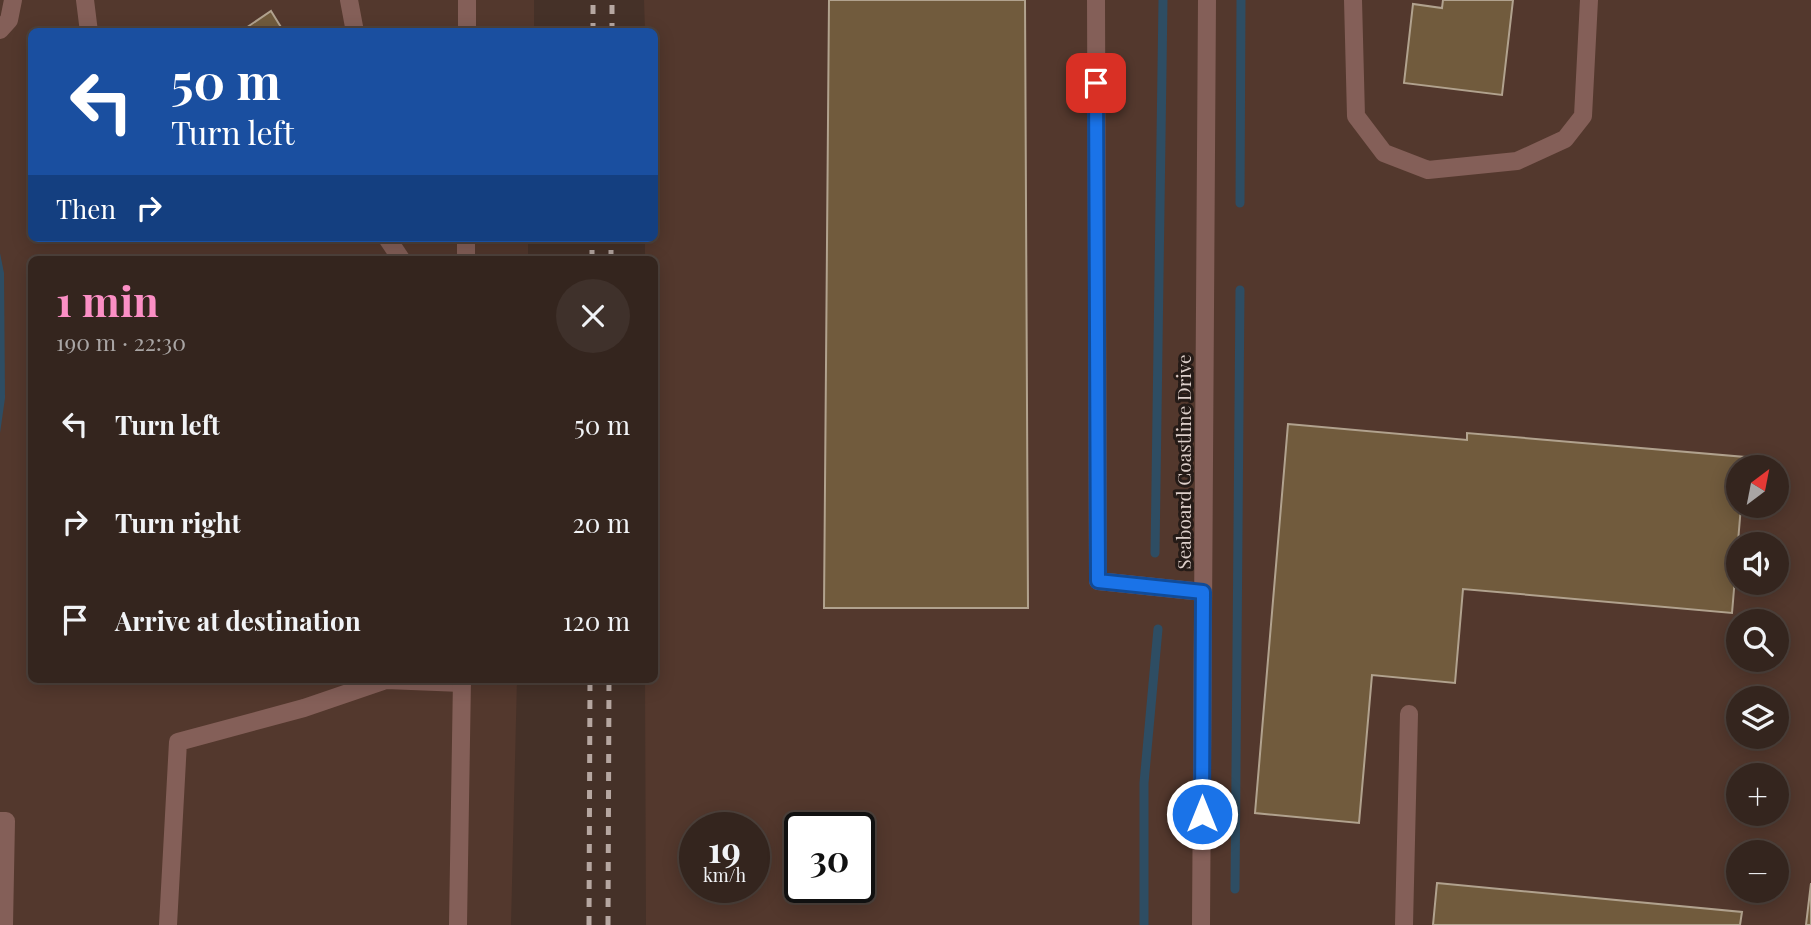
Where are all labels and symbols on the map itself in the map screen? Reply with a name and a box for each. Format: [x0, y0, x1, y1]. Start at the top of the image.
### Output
pin [1066, 53, 1126, 113]
street label: Seaboard Coastline Drive [1170, 354, 1196, 570]
north arrow [1726, 455, 1788, 518]
position arrow [1165, 777, 1239, 851]
speed limit sign: 30 [784, 812, 875, 903]

